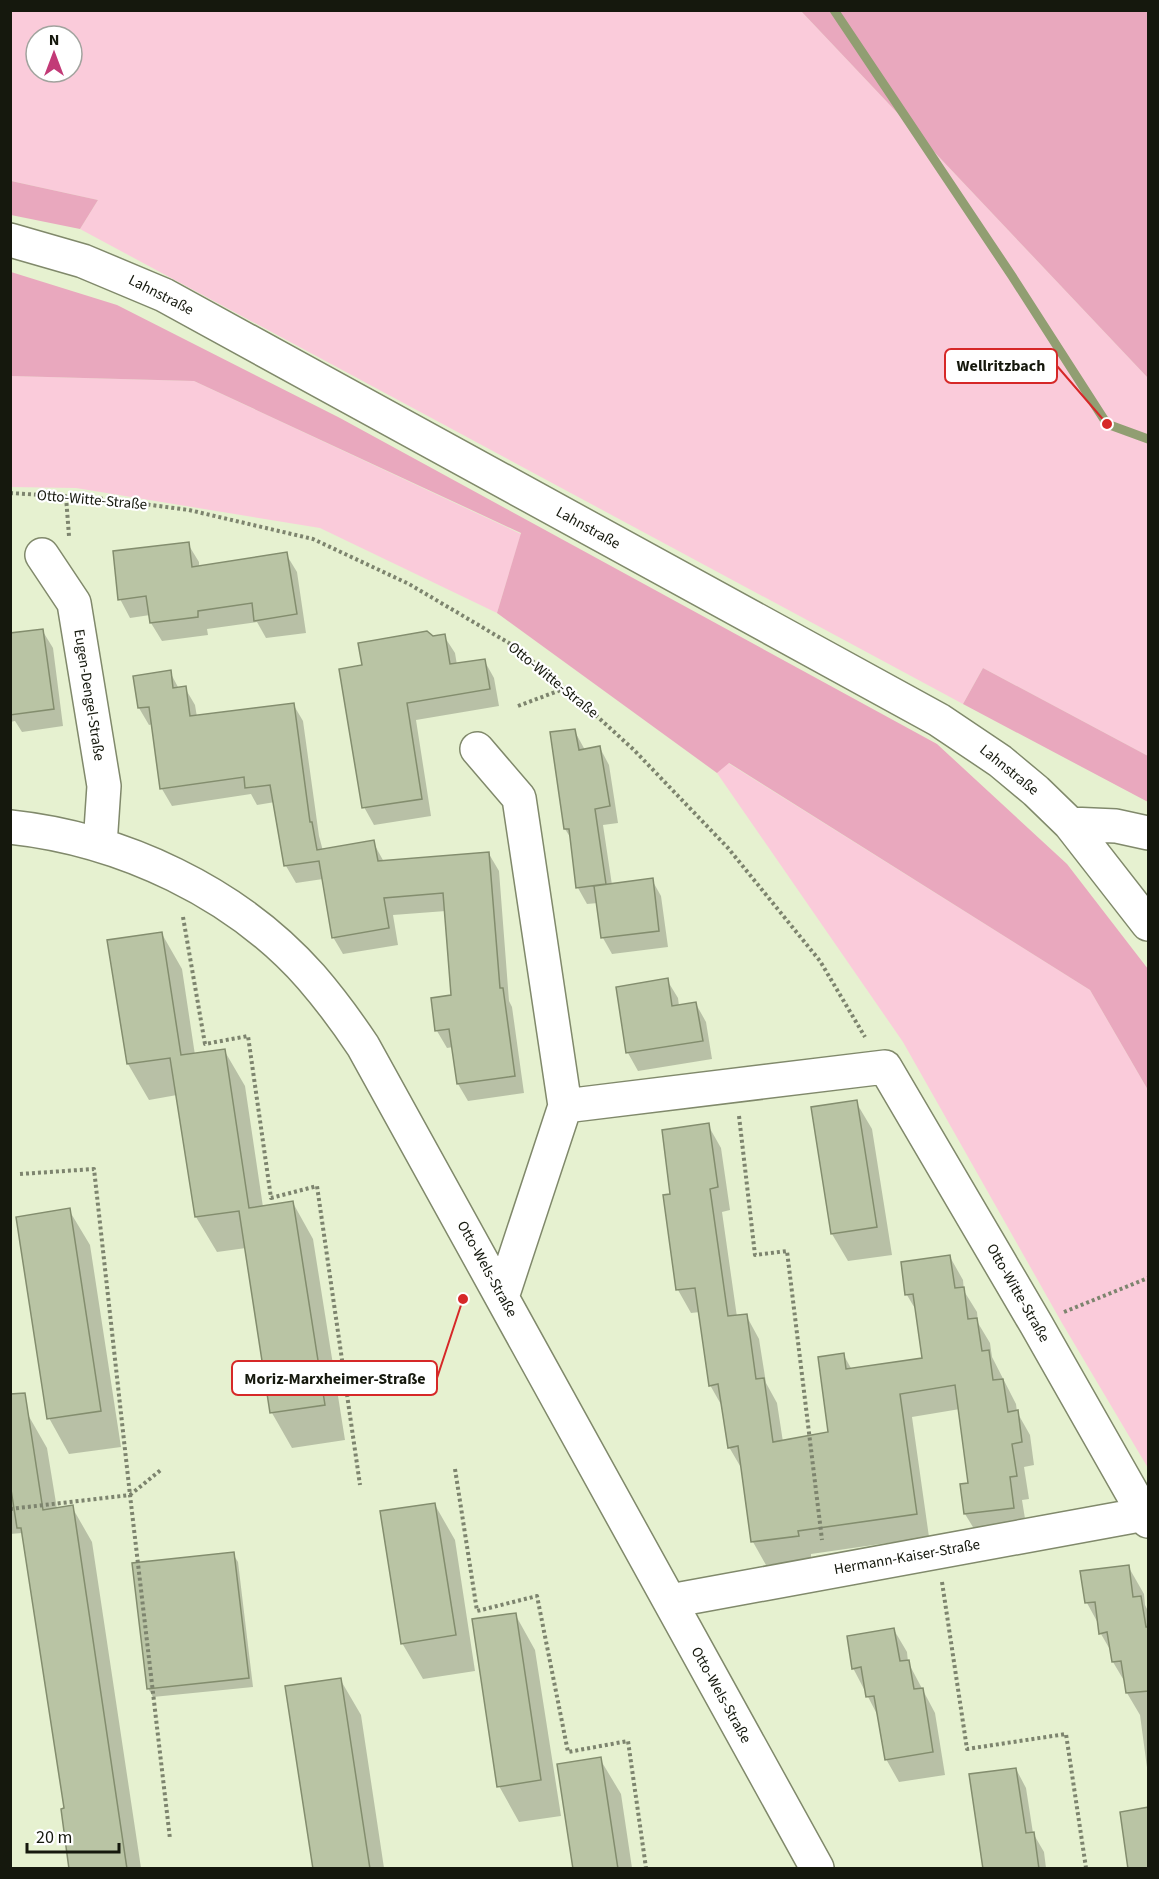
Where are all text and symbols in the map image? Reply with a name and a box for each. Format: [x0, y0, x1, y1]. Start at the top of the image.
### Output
north arrow [24, 24, 84, 84]
text: N [49, 29, 59, 51]
street label: Lahnstraße [125, 270, 197, 320]
callout: Wellritzbach [945, 349, 1057, 383]
text: Wellritzbach [957, 355, 1045, 377]
street label: Otto-Witte-Straße [36, 485, 148, 515]
street label: Lahnstraße [552, 502, 624, 554]
street label: Eugen-Dengel-Straße [68, 628, 110, 762]
street label: Otto-Witte-Straße [503, 637, 603, 723]
street label: Lahnstraße [975, 740, 1043, 800]
street label: Otto-Wels-Straße [452, 1217, 522, 1321]
street label: Otto-Witte-Straße [981, 1240, 1055, 1346]
callout: Moriz-Marxheimer-Straße [232, 1361, 437, 1395]
text: Moriz-Marxheimer-Straße [244, 1368, 426, 1390]
street label: Hermann-Kaiser-Straße [832, 1534, 982, 1580]
street label: Otto-Wels-Straße [686, 1643, 756, 1747]
scale bar [27, 1816, 118, 1854]
text: 20 m [36, 1825, 72, 1850]

